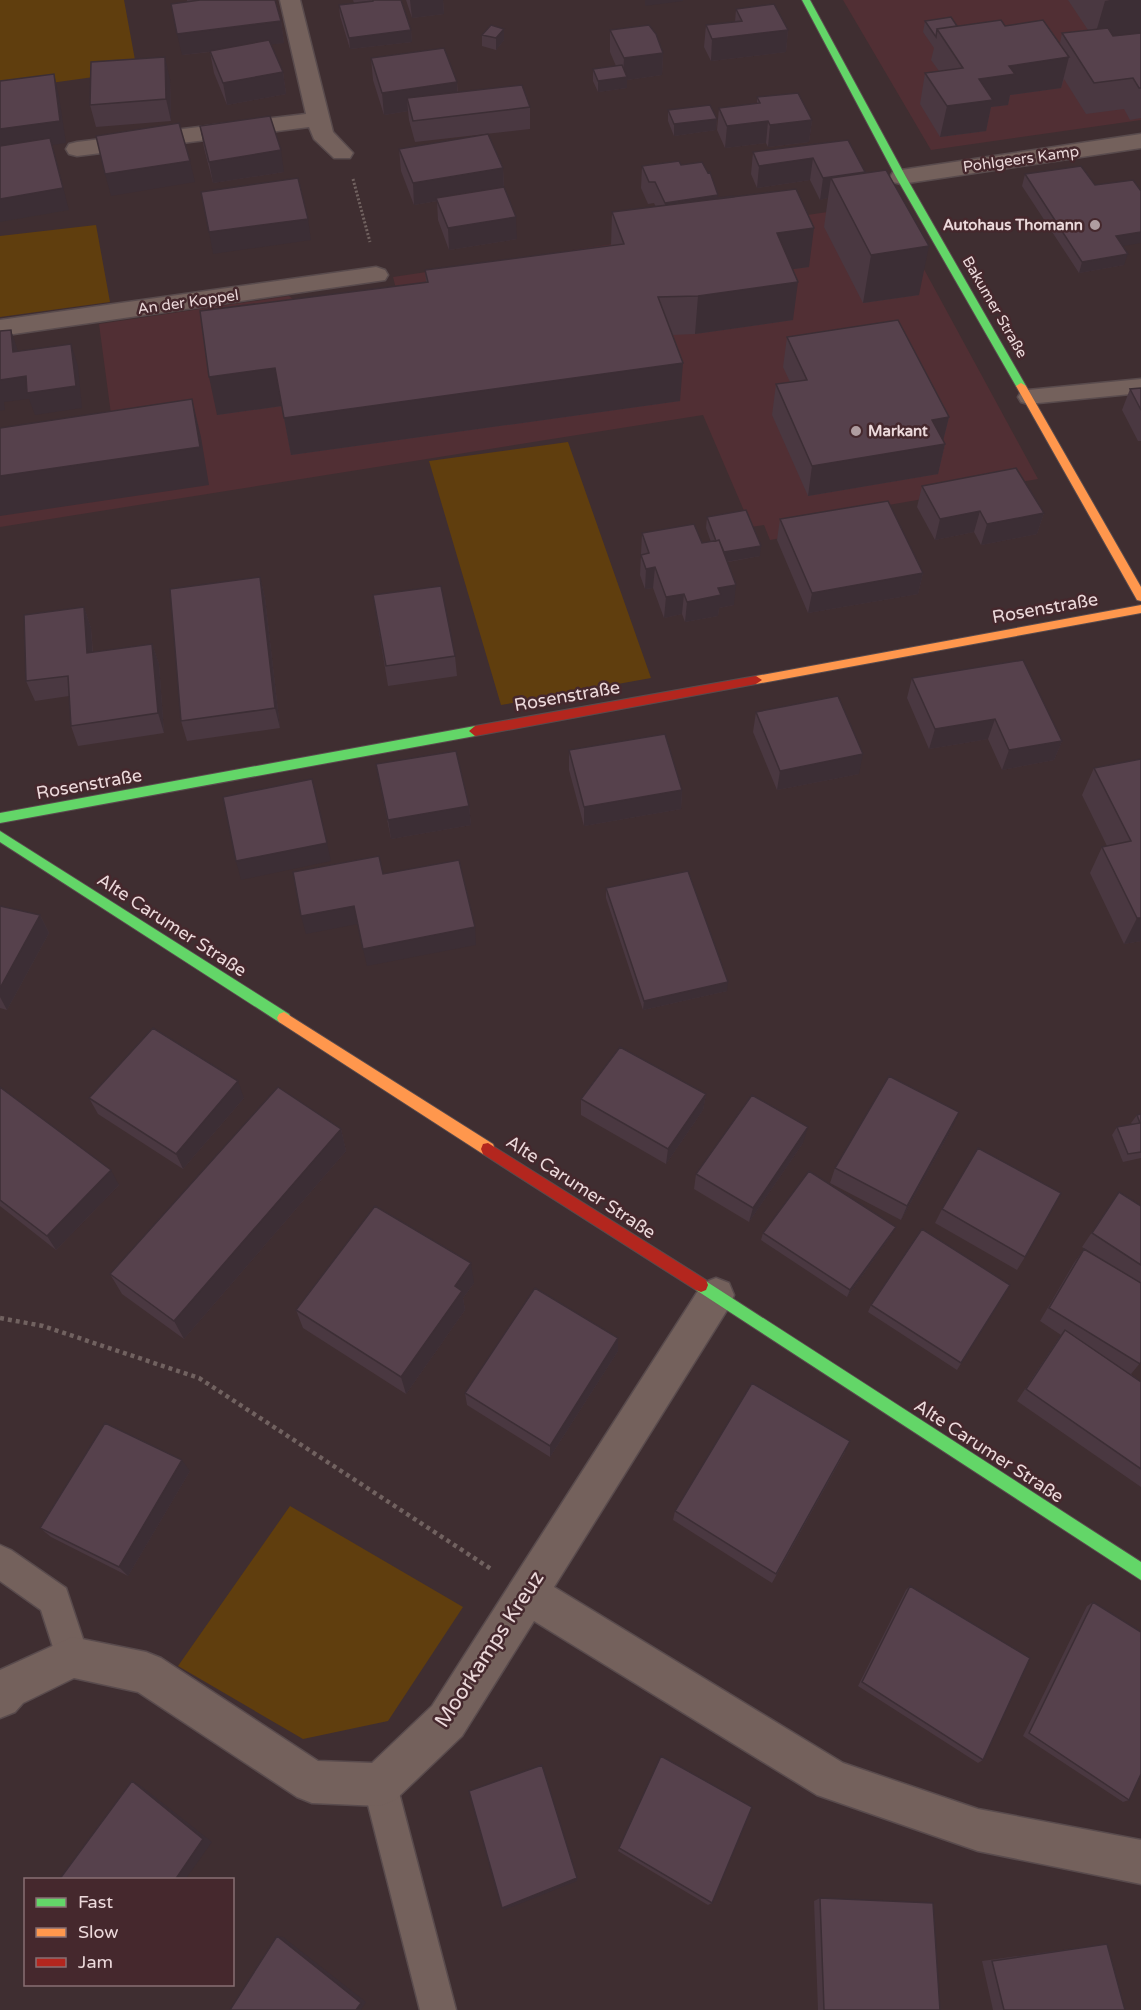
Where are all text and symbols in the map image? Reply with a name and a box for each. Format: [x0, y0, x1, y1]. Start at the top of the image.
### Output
street label: Pohlgeers Kamp [962, 142, 1080, 176]
place label: Autohaus Thomann [943, 216, 1083, 234]
marker: Autohaus Thomann [1088, 218, 1102, 232]
street label: Bakumer Straße [959, 253, 1031, 361]
street label: An der Koppel [136, 286, 240, 318]
place label: Markant [868, 422, 928, 440]
marker: Markant [849, 424, 863, 438]
street label: Rosenstraße [990, 588, 1100, 628]
street label: Rosenstraße [512, 676, 622, 716]
street label: Rosenstraße [34, 764, 144, 804]
street label: Alte Carumer Straße [93, 868, 251, 982]
street label: Alte Carumer Straße [502, 1130, 660, 1244]
street label: Alte Carumer Straße [910, 1394, 1068, 1508]
street label: Moorkamps Kreuz [429, 1566, 549, 1732]
legend [24, 1878, 234, 1986]
text: Fast [78, 1891, 113, 1913]
text: Slow [78, 1921, 119, 1943]
text: Jam [78, 1951, 113, 1973]

